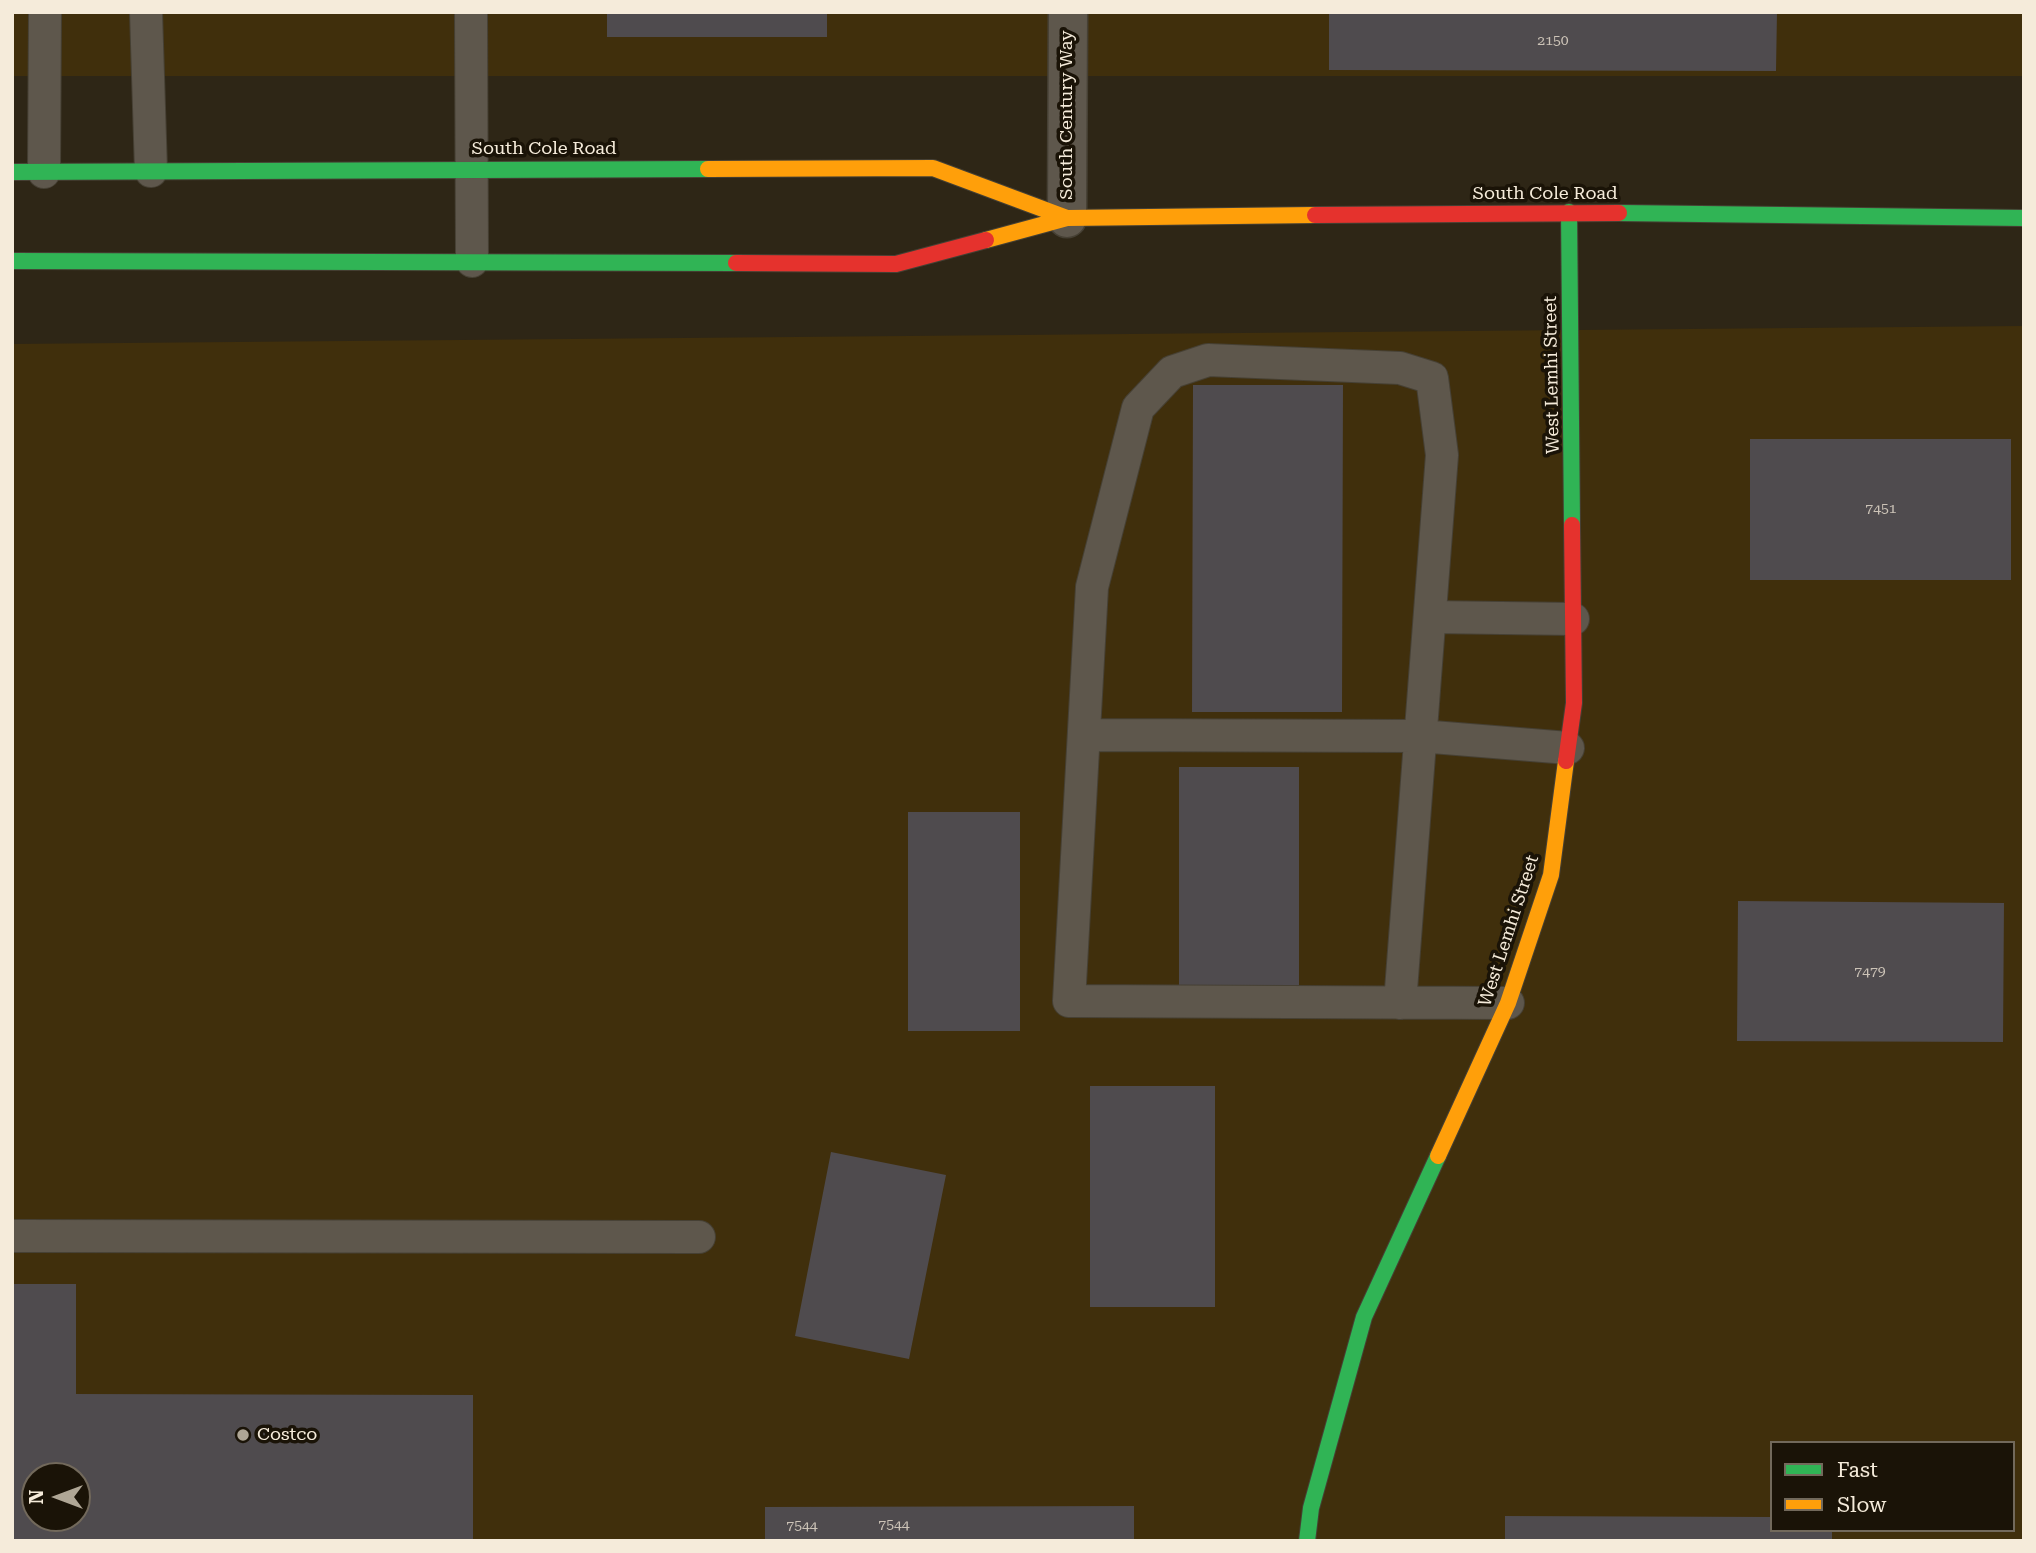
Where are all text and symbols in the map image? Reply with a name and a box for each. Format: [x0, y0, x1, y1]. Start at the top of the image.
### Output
street label: South Century Way [1056, 30, 1078, 200]
house number: 2150 [1537, 33, 1569, 49]
street label: South Cole Road [472, 138, 616, 160]
street label: South Cole Road [1473, 183, 1617, 205]
street label: West Lemhi Street [1540, 296, 1564, 454]
house number: 7451 [1865, 501, 1897, 517]
street label: West Lemhi Street [1474, 853, 1544, 1009]
house number: 7479 [1854, 964, 1886, 980]
place label: Costco [257, 1424, 317, 1446]
marker: Costco [235, 1427, 251, 1443]
legend [1770, 1441, 2015, 1532]
text: Fast [1837, 1458, 1878, 1482]
north arrow [21, 1462, 91, 1532]
text: N [25, 1490, 48, 1504]
text: Slow [1837, 1493, 1886, 1517]
house number: 7544 [878, 1517, 910, 1533]
house number: 7544 [786, 1518, 818, 1534]

